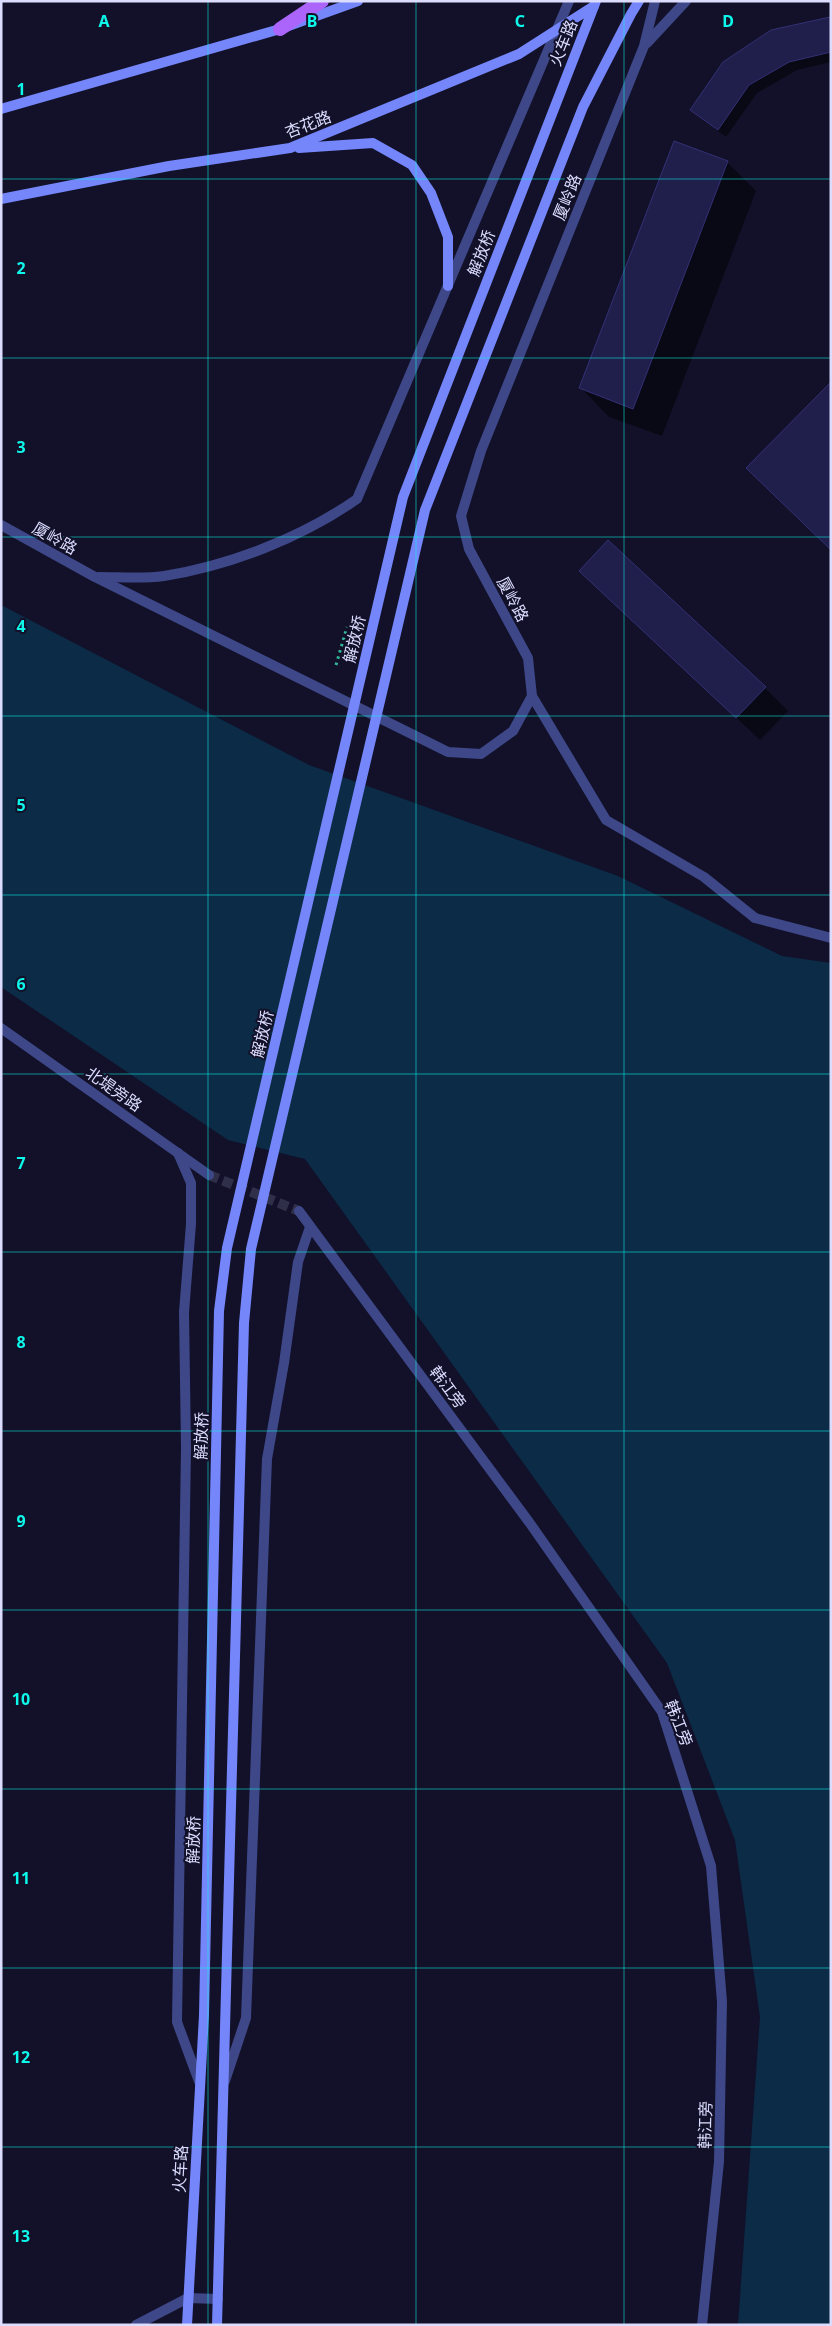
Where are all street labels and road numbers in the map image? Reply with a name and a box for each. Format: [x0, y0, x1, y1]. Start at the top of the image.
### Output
street label: 火车路 [544, 17, 582, 69]
street label: 杏花路 [282, 105, 334, 143]
street label: 厦岭路 [548, 171, 586, 223]
street label: 解放桥 [462, 227, 500, 279]
street label: 厦岭路 [29, 517, 81, 559]
street label: 厦岭路 [492, 573, 534, 625]
street label: 解放桥 [338, 613, 370, 665]
street label: 解放桥 [246, 1008, 278, 1060]
street label: 北堤旁路 [81, 1062, 147, 1116]
street label: 韩江旁 [425, 1361, 471, 1413]
street label: 解放桥 [190, 1412, 212, 1460]
street label: 韩江旁 [660, 1697, 698, 1749]
street label: 解放桥 [182, 1816, 204, 1864]
street label: 韩江旁 [694, 2101, 716, 2149]
street label: 火车路 [168, 2144, 192, 2194]

